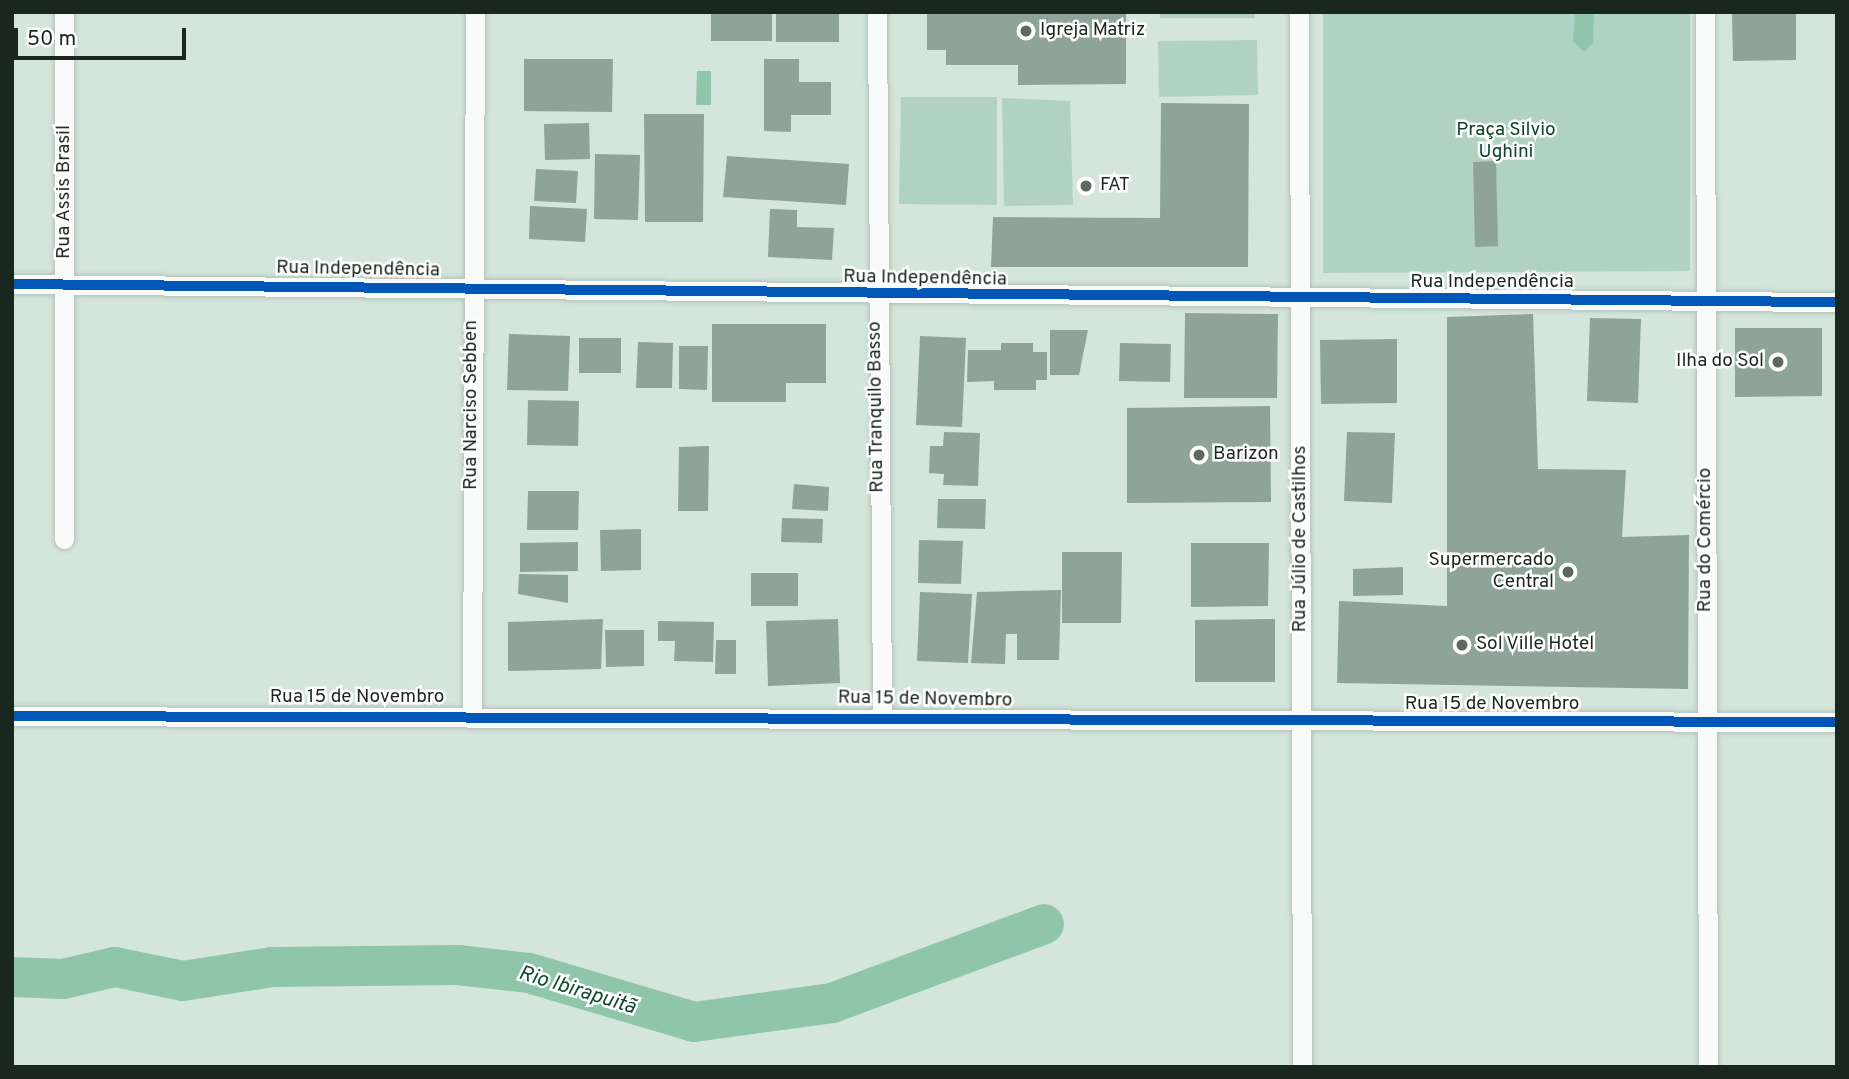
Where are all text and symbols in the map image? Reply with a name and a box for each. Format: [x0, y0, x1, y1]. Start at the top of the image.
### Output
scale bar [18, 14, 189, 58]
place label: Igreja Matriz [1040, 20, 1145, 42]
marker: Igreja Matriz [1018, 23, 1034, 39]
text: 50 m [27, 26, 76, 53]
park label: Praça Silvio Ughini [1456, 120, 1556, 164]
street label: Rua Assis Brasil [54, 125, 76, 259]
place label: FAT [1100, 175, 1130, 197]
marker: FAT [1078, 178, 1094, 194]
street label: Rua Independência [276, 257, 440, 283]
street label: Rua Independência [843, 266, 1007, 292]
street label: Rua Independência [1410, 272, 1574, 294]
street label: Rua Narciso Sebben [461, 320, 483, 490]
street label: Rua Tranquilo Basso [864, 321, 890, 493]
place label: Ilha do Sol [1676, 351, 1764, 373]
marker: Ilha do Sol [1770, 354, 1786, 370]
place label: Barizon [1213, 444, 1279, 466]
street label: Rua Júlio de Castilhos [1290, 446, 1312, 632]
marker: Barizon [1191, 447, 1207, 463]
street label: Rua do Comércio [1695, 468, 1717, 612]
place label: Supermercado Central [1428, 550, 1554, 594]
marker: Supermercado Central [1560, 564, 1576, 580]
place label: Sol Ville Hotel [1476, 634, 1595, 656]
marker: Sol Ville Hotel [1454, 637, 1470, 653]
street label: Rua 15 de Novembro [270, 687, 444, 709]
street label: Rua 15 de Novembro [838, 687, 1012, 713]
street label: Rua 15 de Novembro [1405, 694, 1579, 716]
water label: Rio Ibirapuitã [515, 961, 639, 1021]

